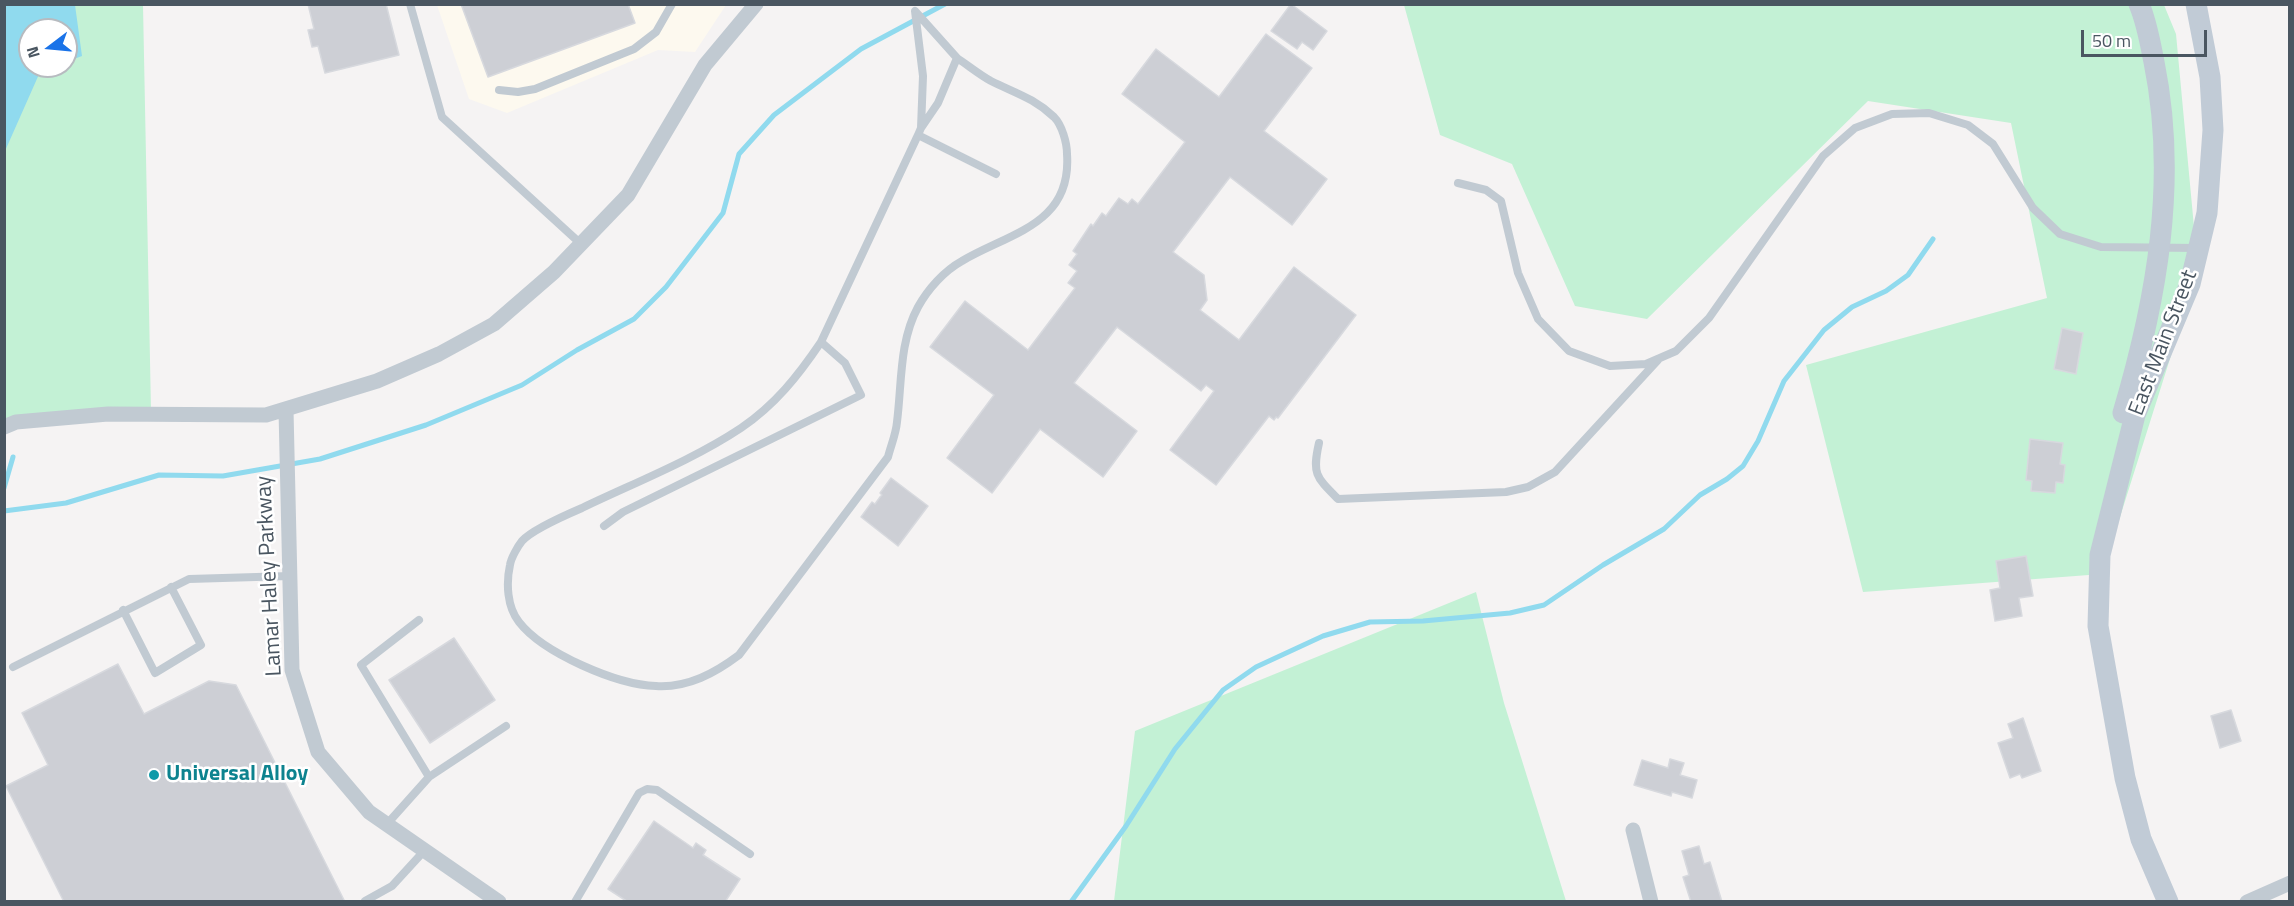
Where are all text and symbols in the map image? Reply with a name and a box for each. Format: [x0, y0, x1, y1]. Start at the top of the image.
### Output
north arrow [18, 18, 78, 78]
scale bar [2084, 18, 2210, 56]
text: 50 m [2092, 27, 2131, 54]
text: N [20, 44, 46, 61]
street label: East Main Street [2124, 267, 2204, 419]
street label: Lamar Haley Parkway [252, 475, 288, 677]
place label: Universal Alloy [166, 762, 308, 788]
marker: Universal Alloy [147, 768, 161, 782]

